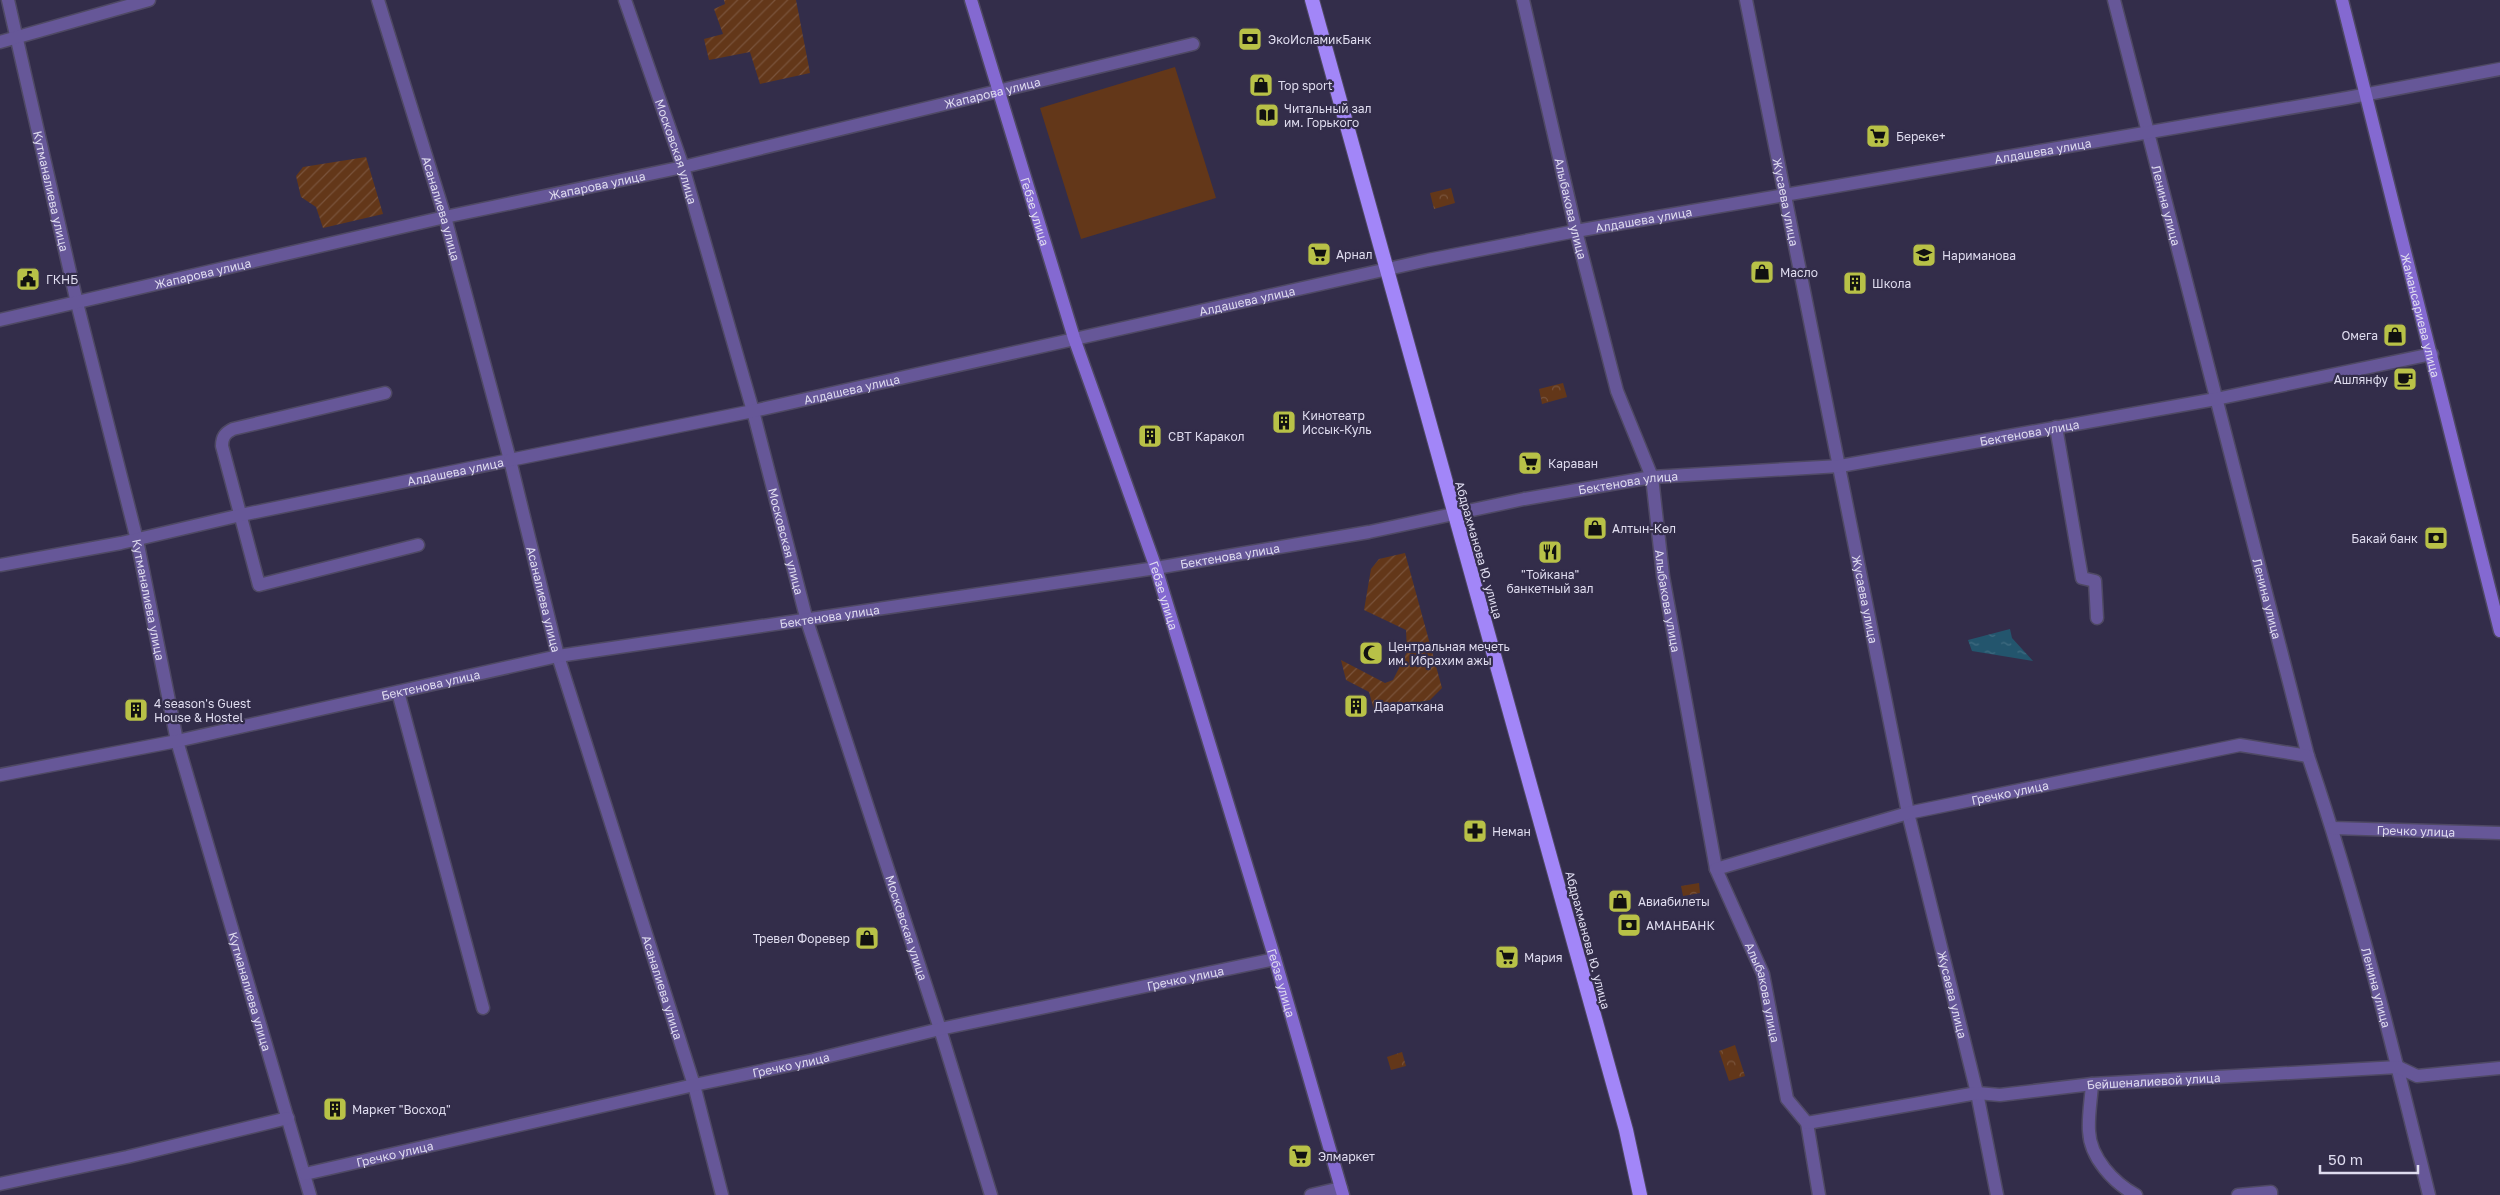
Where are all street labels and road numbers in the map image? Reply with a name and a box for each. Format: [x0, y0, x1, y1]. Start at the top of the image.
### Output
street label: Жапарова улица [943, 74, 1042, 111]
street label: Московская улица [652, 97, 701, 206]
street label: Кутманалиева улица [31, 129, 73, 253]
street label: Алдашева улица [1993, 135, 2092, 166]
street label: Асаналиева улица [419, 154, 464, 263]
street label: Алыбакова улица [1552, 156, 1590, 261]
street label: Жусаева улица [1770, 157, 1802, 247]
street label: Ленина улица [2149, 164, 2184, 247]
street label: Жапарова улица [547, 168, 647, 203]
street label: Гебзе улица [1018, 175, 1053, 248]
street label: Алдашева улица [1594, 204, 1693, 235]
street label: Жамансариева улица [2398, 251, 2444, 379]
street label: Жапарова улица [153, 255, 252, 292]
street label: Алдашева улица [1197, 283, 1296, 319]
street label: Алдашева улица [802, 371, 901, 407]
street label: Бектенова улица [1978, 416, 2080, 449]
street label: Алдашева улица [406, 454, 505, 488]
street label: Бектенова улица [1577, 468, 1678, 497]
street label: Абдрахманова Ю. улица [1452, 479, 1506, 621]
street label: Московская улица [766, 486, 807, 596]
street label: Кутманалиева улица [129, 538, 168, 662]
street label: Бектенова улица [1179, 540, 1281, 571]
street label: Асаналиева улица [524, 545, 564, 654]
street label: Алыбакова улица [1653, 549, 1684, 653]
street label: Жусаева улица [1849, 554, 1882, 645]
street label: Ленина улица [2250, 557, 2285, 640]
street label: Гебзе улица [1147, 559, 1182, 631]
street label: Бектенова улица [778, 601, 880, 631]
street label: Бектенова улица [380, 666, 481, 703]
street label: Гречко улица [1970, 777, 2050, 807]
street label: Гречко улица [2376, 822, 2455, 839]
street label: Абдрахманова Ю. улица [1562, 869, 1614, 1011]
street label: Московская улица [883, 873, 931, 982]
street label: Кутманалиева улица [226, 930, 275, 1053]
street label: Асаналиева улица [639, 933, 687, 1041]
street label: Алыбакова улица [1742, 940, 1783, 1044]
street label: Ленина улица [2359, 946, 2395, 1029]
street label: Гебзе улица [1265, 947, 1299, 1019]
street label: Жусаева улица [1935, 949, 1971, 1040]
street label: Гречко улица [1145, 962, 1225, 993]
street label: Гречко улица [751, 1049, 831, 1080]
street label: Бейшеналиевой улица [2086, 1069, 2221, 1092]
street label: Гречко улица [355, 1137, 435, 1170]

